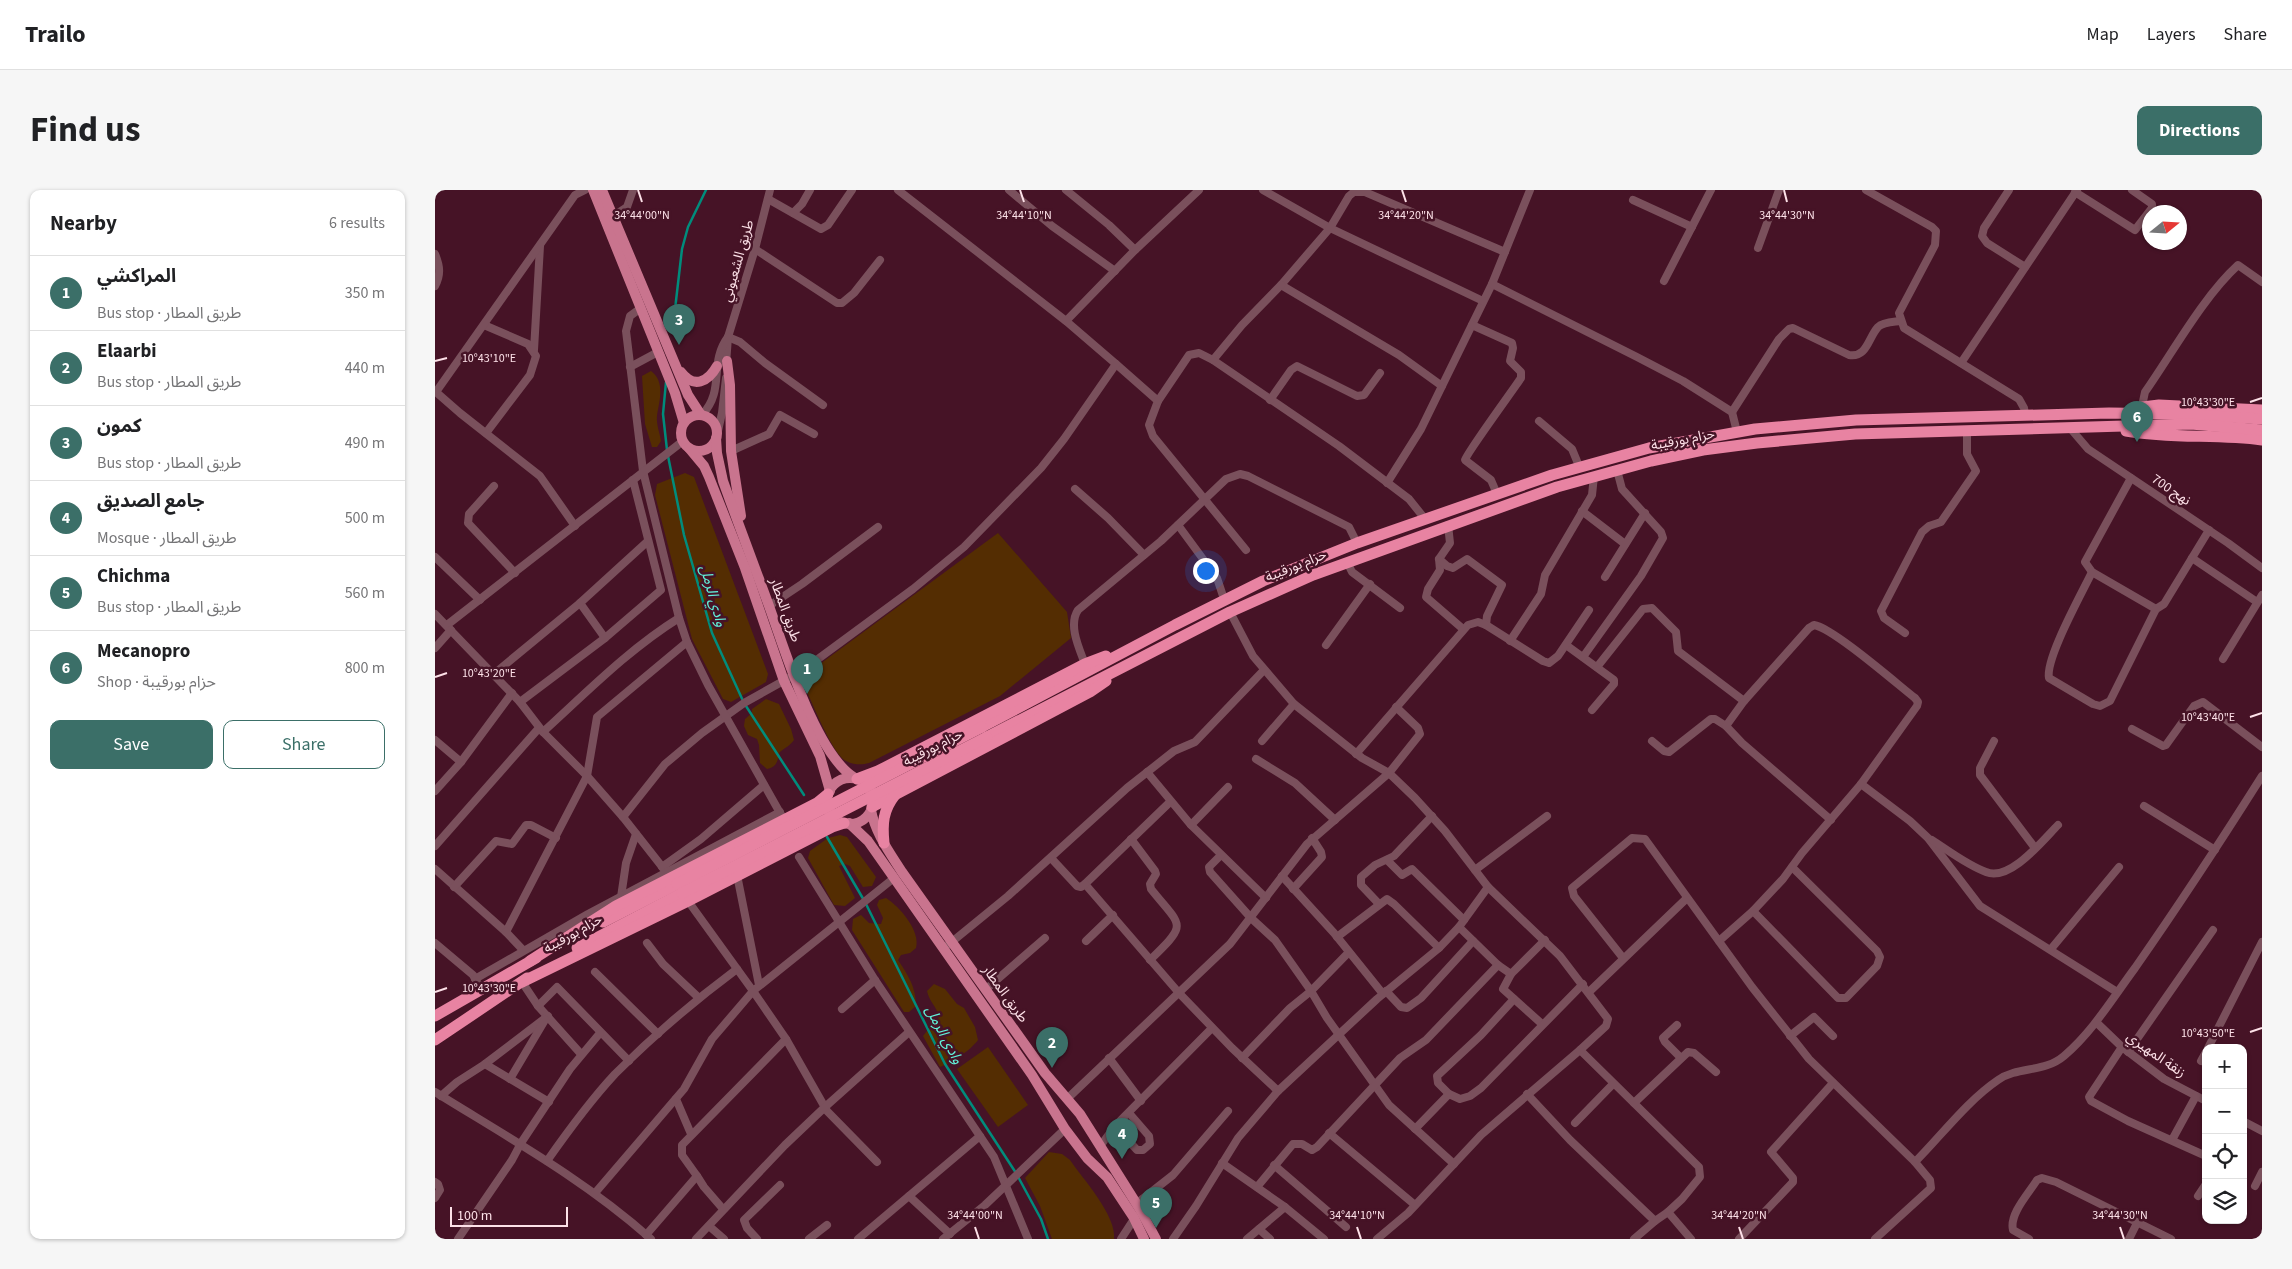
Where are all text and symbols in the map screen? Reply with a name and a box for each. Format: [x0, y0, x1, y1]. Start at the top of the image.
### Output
text: Trailo [25, 17, 86, 52]
text: Map [2087, 22, 2119, 47]
text: Layers [2147, 22, 2196, 47]
text: Share [2224, 22, 2267, 47]
text: Find us [30, 105, 140, 155]
button: Directions [2137, 106, 2262, 155]
north arrow [2142, 205, 2187, 250]
text: 34°44'00"N [614, 207, 670, 224]
text: 34°44'10"N [996, 207, 1052, 224]
text: 34°44'20"N [1378, 207, 1434, 224]
text: 34°44'30"N [1759, 207, 1815, 224]
text: Nearby [50, 208, 117, 238]
text: 6 results [329, 212, 385, 234]
street label: طريق الشعبوني [717, 218, 760, 304]
text: المراكشي [97, 263, 176, 290]
text: 1 [62, 282, 70, 304]
text: 350 m [345, 282, 385, 304]
text: Bus stop · طريق المطار [97, 302, 241, 324]
pin: 3 [663, 304, 695, 345]
text: Elaarbi [97, 338, 157, 365]
text: 10°43'10"E [462, 350, 516, 367]
text: 2 [62, 357, 70, 379]
text: 440 m [345, 357, 385, 379]
text: Bus stop · طريق المطار [97, 371, 241, 393]
text: 10°43'30"E [2181, 394, 2235, 411]
pin: 6 [2121, 401, 2153, 442]
text: كمون [97, 413, 142, 440]
street label: حزام بورقيبة [1649, 424, 1717, 456]
text: 3 [62, 432, 70, 454]
text: 490 m [345, 432, 385, 454]
text: Bus stop · طريق المطار [97, 452, 241, 474]
street label: نهج 700 [2147, 470, 2195, 511]
text: جامع الصديق [97, 488, 205, 515]
text: 4 [62, 507, 70, 529]
text: 500 m [345, 507, 385, 529]
text: Mosque · طريق المطار [97, 527, 237, 549]
street label: حزام بورقيبة [1262, 545, 1330, 587]
your location [1193, 558, 1219, 584]
text: Chichma [97, 563, 170, 590]
water label: وادي الرمل [694, 563, 732, 630]
street label: طريق المطار [764, 574, 806, 645]
text: 5 [62, 582, 70, 604]
text: 560 m [345, 582, 385, 604]
text: Bus stop · طريق المطار [97, 596, 241, 618]
text: Mecanopro [97, 638, 190, 665]
pin: 1 [791, 653, 823, 694]
text: 6 [62, 657, 70, 679]
text: 800 m [345, 657, 385, 679]
text: 10°43'20"E [462, 665, 516, 682]
text: Shop · حزام بورقيبة [97, 671, 216, 693]
text: 10°43'40"E [2181, 709, 2235, 726]
button: Save [50, 720, 213, 769]
button: Share [223, 720, 385, 769]
street label: حزام بورقيبة [900, 724, 966, 772]
street label: حزام بورقيبة [540, 910, 606, 958]
street label: طريق المطار [977, 960, 1033, 1027]
text: 10°43'30"E [462, 980, 516, 997]
water label: وادي الرمل [919, 1002, 968, 1068]
text: 10°43'50"E [2181, 1025, 2235, 1042]
pin: 2 [1036, 1027, 1068, 1068]
street label: زنقة المهيري [2122, 1027, 2190, 1083]
map controls [2202, 1044, 2247, 1224]
button: + [2202, 1044, 2247, 1089]
button: − [2202, 1089, 2247, 1134]
pin: 4 [1106, 1118, 1138, 1159]
button: locate [2202, 1134, 2247, 1179]
button: layers [2202, 1179, 2247, 1224]
pin: 5 [1140, 1187, 1172, 1228]
scale bar [450, 1204, 567, 1227]
text: 100 m [457, 1206, 492, 1226]
text: 34°44'00"N [947, 1207, 1003, 1224]
text: 34°44'10"N [1329, 1207, 1385, 1224]
text: 34°44'20"N [1711, 1207, 1767, 1224]
text: 34°44'30"N [2092, 1207, 2148, 1224]

